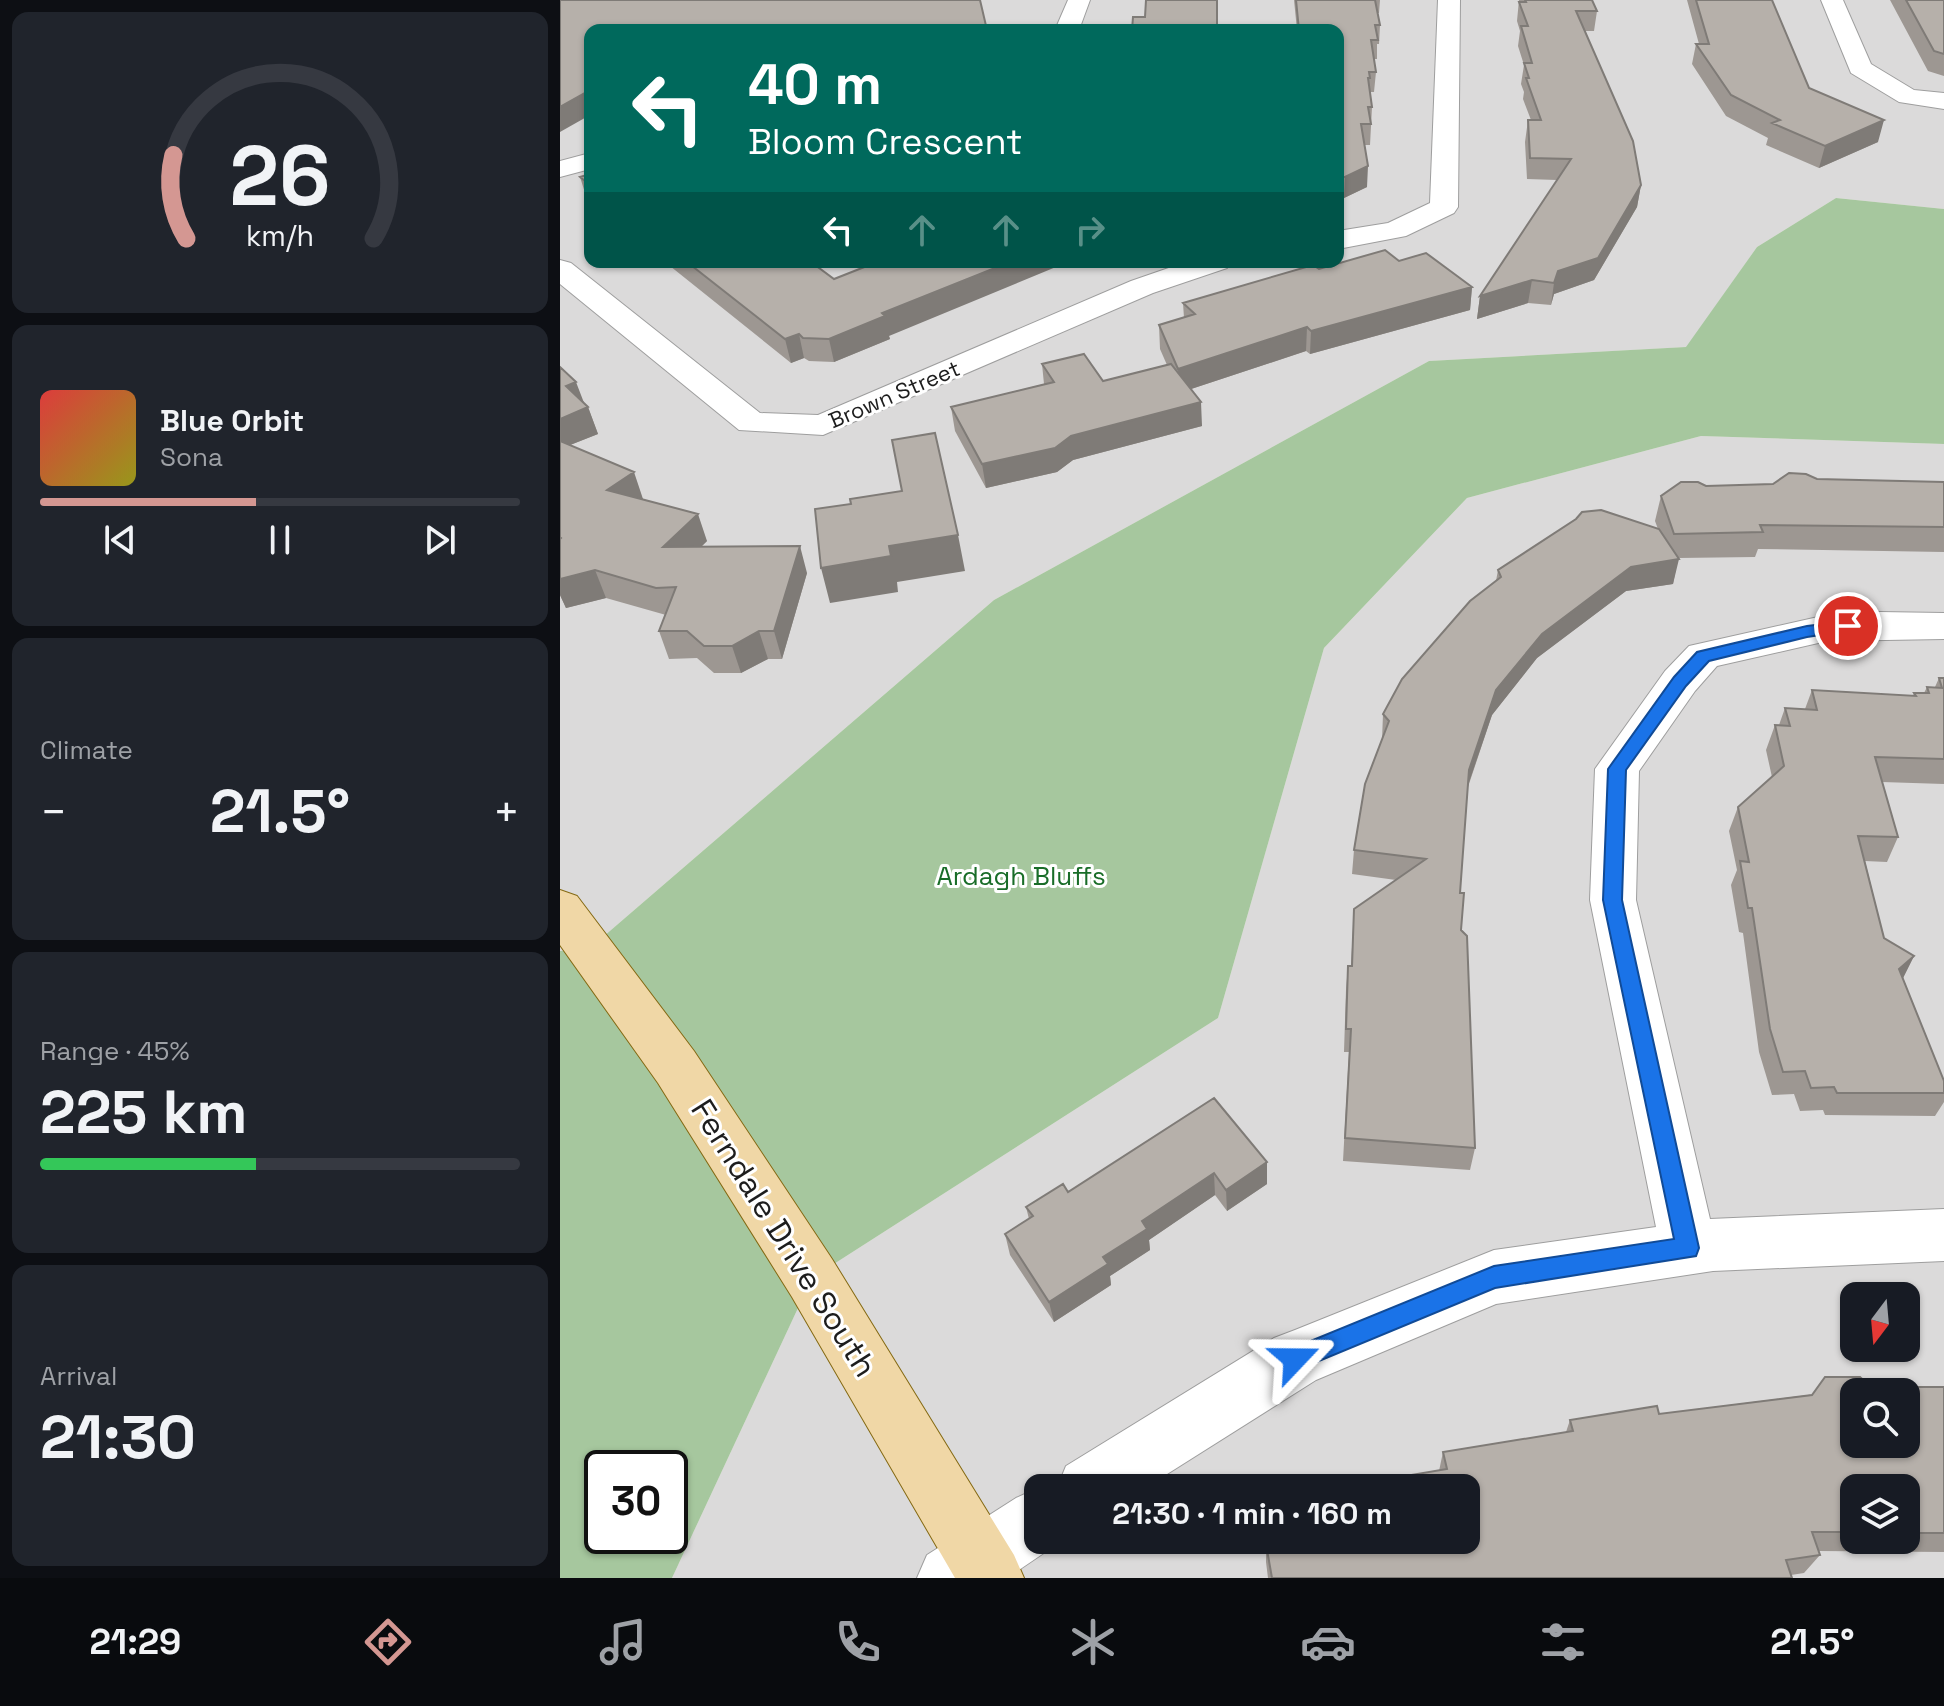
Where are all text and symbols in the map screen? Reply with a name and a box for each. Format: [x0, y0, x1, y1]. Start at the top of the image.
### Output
text: 40 m [748, 49, 882, 120]
icon: left [616, 56, 720, 160]
text: Bloom Crescent [748, 119, 1023, 165]
text: 26 [230, 122, 330, 228]
icon: left [816, 208, 860, 252]
icon: ahead [900, 208, 944, 252]
icon: ahead [984, 208, 1028, 252]
icon: right [1068, 208, 1112, 252]
text: km/h [246, 218, 314, 254]
street label: Brown Street [824, 354, 964, 434]
text: Blue Orbit [160, 401, 304, 440]
text: Sona [160, 440, 223, 474]
icon: previous [98, 518, 142, 562]
icon: pause [258, 518, 302, 562]
icon: next [418, 518, 462, 562]
pin [1814, 592, 1882, 660]
icon: arrive [1826, 604, 1870, 648]
text: Climate [40, 733, 133, 767]
text: 21.5° [210, 773, 350, 850]
text: − [40, 784, 67, 840]
text: + [493, 784, 520, 840]
park label: Ardagh Bluffs [936, 859, 1106, 893]
text: Range · 45% [40, 1034, 190, 1068]
text: 225 km [40, 1074, 248, 1151]
street label: Ferndale Drive South [682, 1092, 886, 1384]
north arrow [1840, 1282, 1920, 1362]
map controls [1840, 1282, 1920, 1554]
position arrow [1253, 1317, 1337, 1401]
text: Arrival [40, 1359, 117, 1393]
button: search [1840, 1378, 1920, 1458]
text: 21:30 [40, 1399, 196, 1476]
speed limit sign: 30 [584, 1450, 688, 1554]
button: layers [1840, 1474, 1920, 1554]
text: 21:30 · 1 min · 160 m [1112, 1494, 1392, 1533]
icon: directions [360, 1614, 416, 1670]
icon: music [595, 1614, 651, 1670]
icon: phone [830, 1614, 886, 1670]
icon: climate [1065, 1614, 1121, 1670]
icon: car [1300, 1614, 1356, 1670]
icon: filters [1535, 1614, 1591, 1670]
text: 21:29 [89, 1619, 181, 1665]
text: 21.5° [1770, 1619, 1854, 1665]

